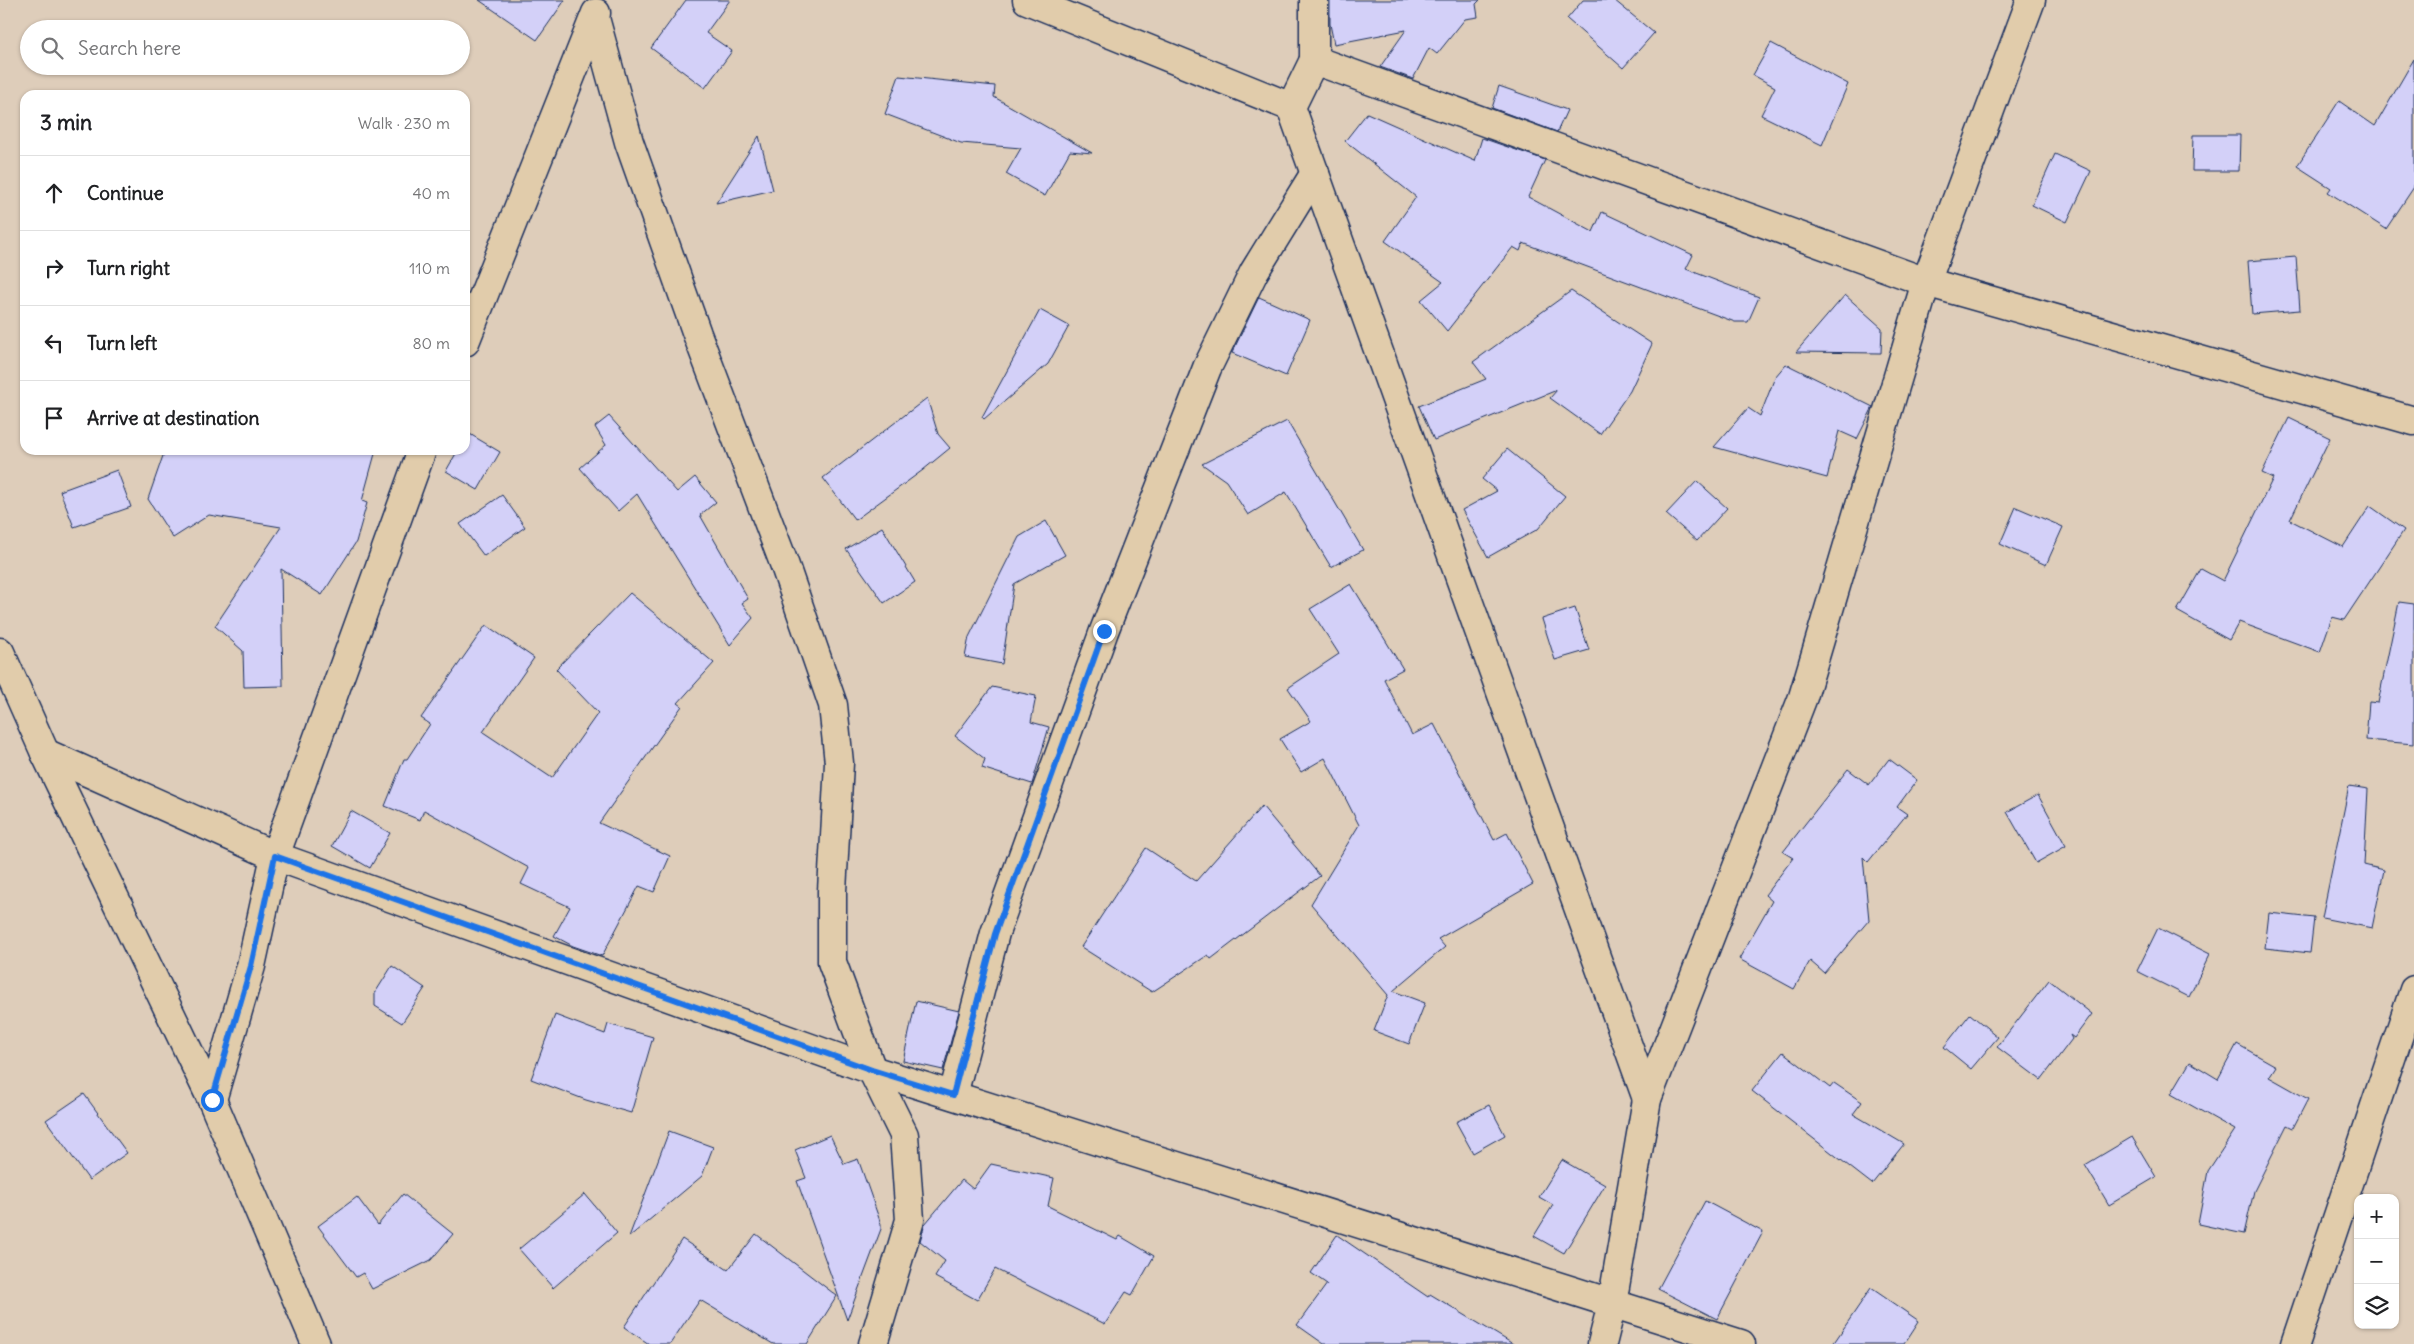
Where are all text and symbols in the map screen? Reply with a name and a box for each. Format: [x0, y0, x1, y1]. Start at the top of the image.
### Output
search box [20, 20, 470, 75]
icon: search [38, 34, 66, 62]
text: Search here [78, 36, 181, 60]
text: 3 min [40, 109, 92, 136]
text: Walk · 230 m [358, 113, 450, 133]
icon: ahead [40, 179, 68, 207]
text: Continue [87, 181, 164, 205]
text: 40 m [412, 183, 450, 203]
icon: right [40, 254, 68, 282]
text: Turn right [87, 256, 170, 280]
text: 110 m [409, 258, 450, 278]
icon: left [40, 329, 68, 357]
text: Turn left [87, 331, 157, 355]
text: 80 m [412, 333, 450, 353]
icon: arrive [40, 404, 68, 432]
text: Arrive at destination [87, 406, 260, 430]
route end [1093, 620, 1116, 643]
route start [201, 1089, 224, 1112]
map controls [2354, 1194, 2399, 1329]
button: + [2354, 1194, 2399, 1239]
button: − [2354, 1239, 2399, 1284]
button: layers [2354, 1284, 2399, 1329]

